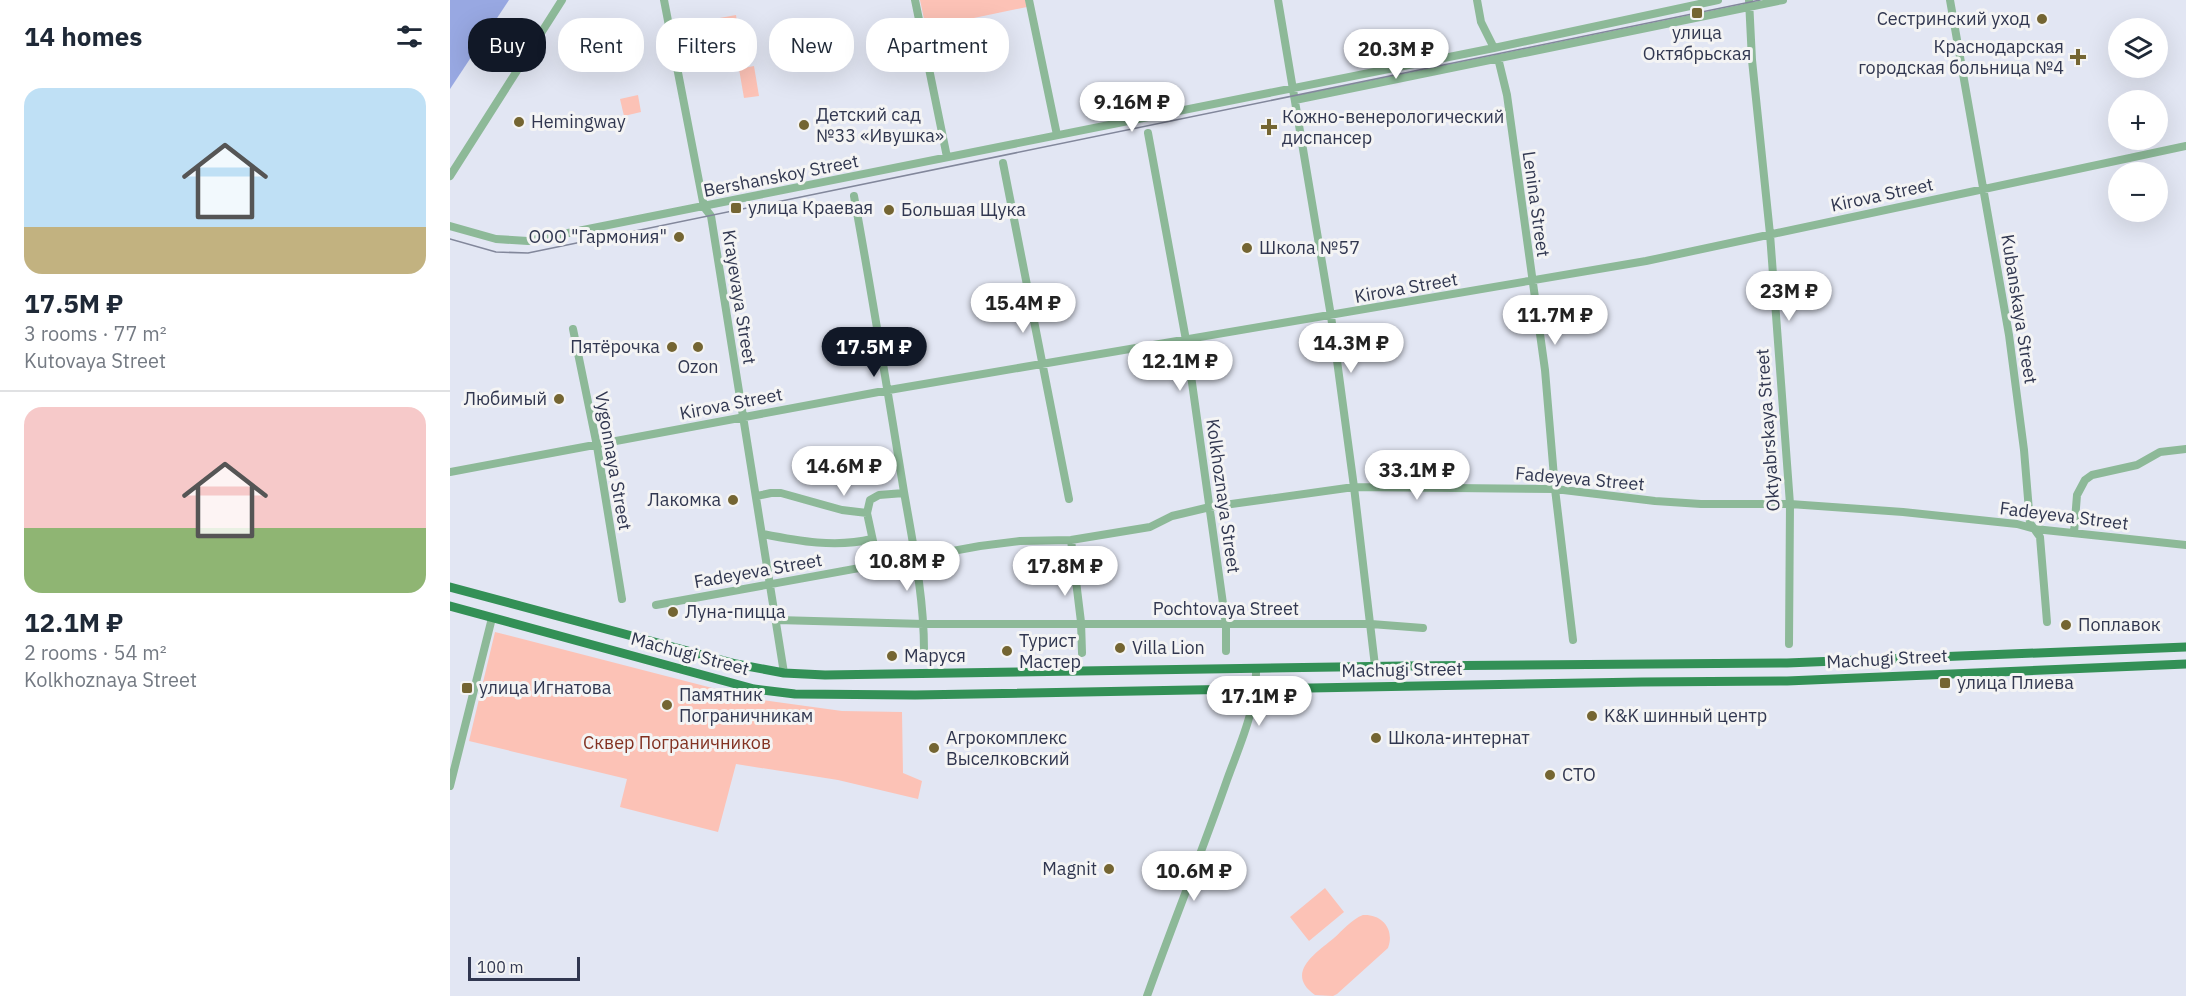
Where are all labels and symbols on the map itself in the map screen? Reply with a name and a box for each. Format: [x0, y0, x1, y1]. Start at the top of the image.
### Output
marker: улица Октябрьская [1690, 6, 1704, 20]
place label: Сестринский уход [1877, 7, 2030, 30]
marker: Сестринский уход [2035, 12, 2049, 26]
place label: улица Октябрьская [1643, 21, 1751, 65]
pin: 20.3M ₽ [1341, 29, 1451, 80]
place label: Краснодарская городская больница №4 [1858, 35, 2064, 79]
marker: Краснодарская городская больница №4 [2069, 48, 2087, 66]
pin: 9.16M ₽ [1077, 82, 1187, 133]
place label: Детский сад №33 «Ивушка» [816, 103, 944, 147]
place label: Кожно-венерологический диспансер [1282, 105, 1504, 149]
place label: Hemingway [531, 110, 626, 133]
marker: Hemingway [512, 115, 526, 129]
marker: Детский сад №33 «Ивушка» [797, 118, 811, 132]
marker: Кожно-венерологический диспансер [1260, 118, 1278, 136]
street label: Bershanskoy Street [701, 149, 860, 202]
street label: Lenina Street [1518, 149, 1555, 258]
street label: Kirova Street [1828, 172, 1935, 217]
place label: улица Краевая [748, 196, 873, 219]
place label: Большая Щука [901, 198, 1026, 221]
marker: улица Краевая [729, 201, 743, 215]
marker: Большая Щука [882, 203, 896, 217]
place label: ООО "Гармония" [529, 225, 667, 248]
street label: Krayevaya Street [717, 228, 761, 366]
marker: ООО "Гармония" [672, 230, 686, 244]
street label: Kubanskaya Street [1996, 232, 2043, 385]
place label: Школа №57 [1259, 236, 1360, 259]
marker: Школа №57 [1240, 241, 1254, 255]
street label: Kirova Street [1353, 267, 1459, 308]
pin: 23M ₽ [1747, 271, 1831, 322]
pin: 15.4M ₽ [968, 283, 1078, 334]
pin: 11.7M ₽ [1500, 295, 1610, 346]
pin: 14.3M ₽ [1296, 323, 1406, 374]
pin: 17.5M ₽ [819, 327, 929, 378]
place label: Пятёрочка [570, 335, 660, 358]
marker: Пятёрочка [665, 340, 679, 354]
marker: Ozon [691, 340, 705, 354]
pin: 12.1M ₽ [1125, 341, 1235, 392]
street label: Oktyabrskaya Street [1750, 348, 1785, 512]
place label: Ozon [677, 355, 719, 378]
street label: Kirova Street [678, 382, 784, 425]
place label: Любимый [464, 387, 547, 410]
street label: Vygonnaya Street [590, 390, 637, 532]
marker: Любимый [552, 392, 566, 406]
street label: Kolkhoznaya Street [1201, 417, 1246, 575]
pin: 14.6M ₽ [789, 446, 899, 497]
pin: 33.1M ₽ [1362, 450, 1472, 501]
street label: Fadeyeva Street [1514, 461, 1646, 496]
place label: Лакомка [648, 488, 721, 511]
marker: Лакомка [726, 493, 740, 507]
street label: Fadeyeva Street [1998, 496, 2130, 535]
pin: 10.8M ₽ [852, 541, 962, 592]
pin: 17.8M ₽ [1010, 546, 1120, 597]
street label: Fadeyeva Street [692, 548, 824, 593]
street label: Pochtovaya Street [1153, 597, 1299, 620]
place label: Луна-пицца [685, 600, 786, 623]
marker: Луна-пицца [666, 605, 680, 619]
place label: Поплавок [2078, 613, 2161, 636]
marker: Поплавок [2059, 618, 2073, 632]
street label: Machugi Street [629, 627, 752, 680]
place label: Турист Мастер [1019, 629, 1081, 673]
place label: Villa Lion [1132, 636, 1205, 659]
marker: Villa Lion [1113, 641, 1127, 655]
place label: Маруся [904, 644, 966, 667]
marker: Турист Мастер [1000, 644, 1014, 658]
street label: Machugi Street [1826, 644, 1948, 673]
marker: Маруся [885, 649, 899, 663]
street label: Machugi Street [1341, 657, 1463, 682]
place label: улица Плиева [1957, 671, 2074, 694]
place label: улица Игнатова [479, 676, 612, 699]
pin: 17.1M ₽ [1204, 676, 1314, 727]
marker: улица Плиева [1938, 676, 1952, 690]
marker: улица Игнатова [460, 681, 474, 695]
place label: Памятник Пограничникам [679, 683, 813, 727]
marker: Памятник Пограничникам [660, 698, 674, 712]
place label: K&K шинный центр [1604, 704, 1767, 727]
marker: K&K шинный центр [1585, 709, 1599, 723]
place label: Агрокомплекс Выселковский [946, 726, 1070, 770]
place label: Школа-интернат [1388, 726, 1530, 749]
park label: Сквер Пограничников [583, 731, 771, 754]
marker: Школа-интернат [1369, 731, 1383, 745]
marker: Агрокомплекс Выселковский [927, 741, 941, 755]
place label: СТО [1562, 763, 1596, 786]
marker: СТО [1543, 768, 1557, 782]
pin: 10.6M ₽ [1139, 851, 1249, 902]
place label: Magnit [1042, 857, 1097, 880]
marker: Magnit [1102, 862, 1116, 876]
scale bar [468, 954, 580, 982]

